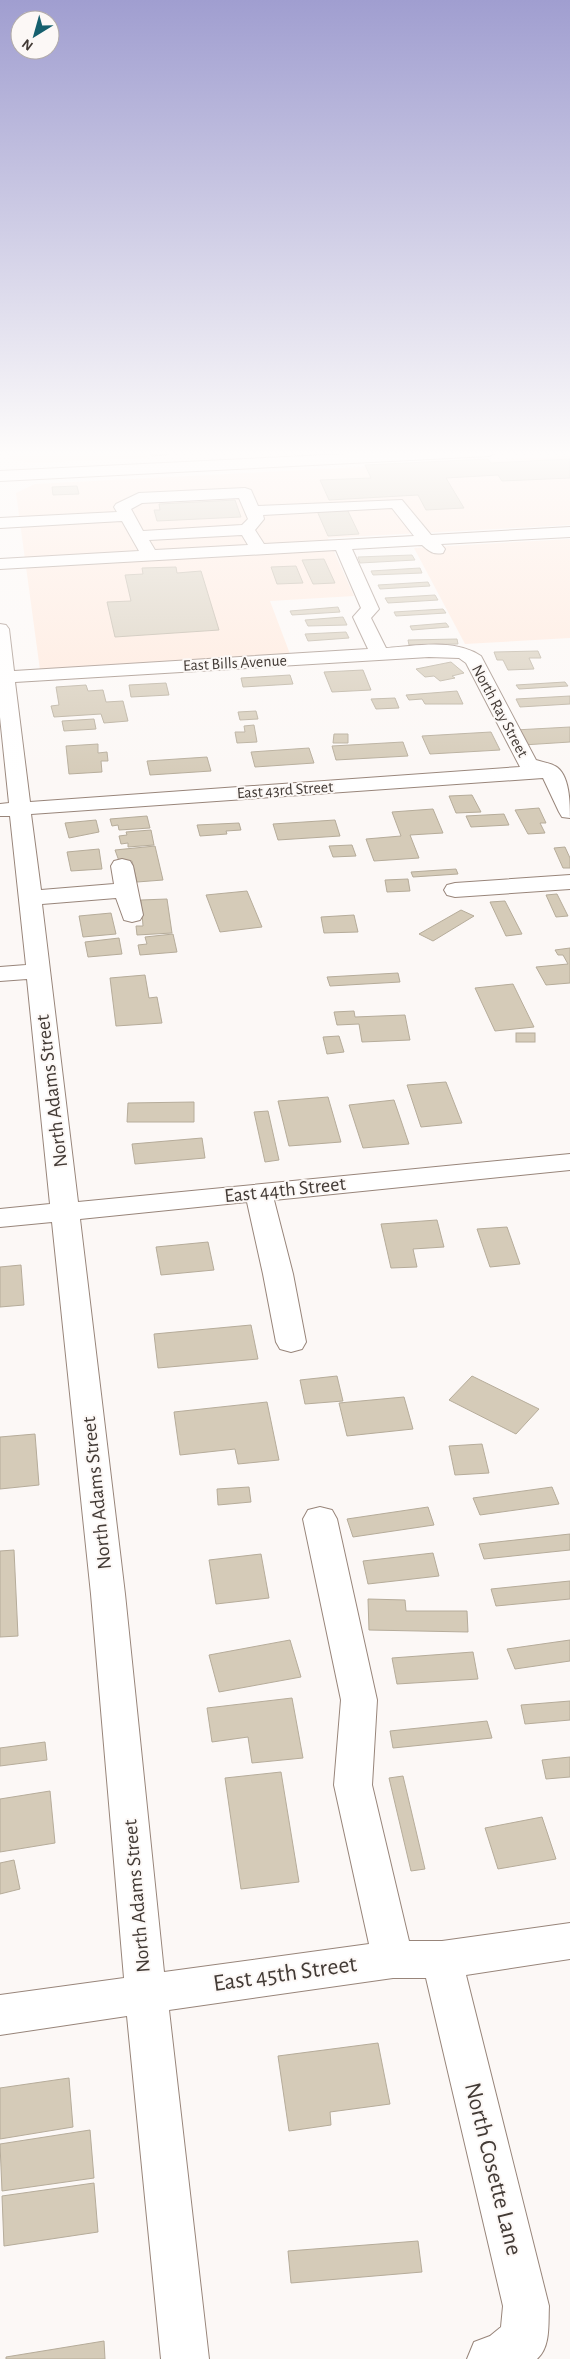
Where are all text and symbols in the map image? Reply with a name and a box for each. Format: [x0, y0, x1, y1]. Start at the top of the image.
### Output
north arrow [10, 10, 60, 60]
text: N [20, 36, 36, 53]
street label: East Bills Avenue [183, 652, 287, 674]
street label: North Ray Street [468, 662, 531, 760]
street label: East 43rd Street [236, 779, 334, 801]
street label: North Adams Street [33, 1013, 71, 1169]
street label: East 44th Street [223, 1174, 347, 1206]
street label: North Adams Street [79, 1415, 115, 1571]
street label: North Adams Street [120, 1818, 154, 1973]
street label: East 45th Street [212, 1952, 359, 1996]
street label: North Cosette Lane [460, 2080, 526, 2258]

